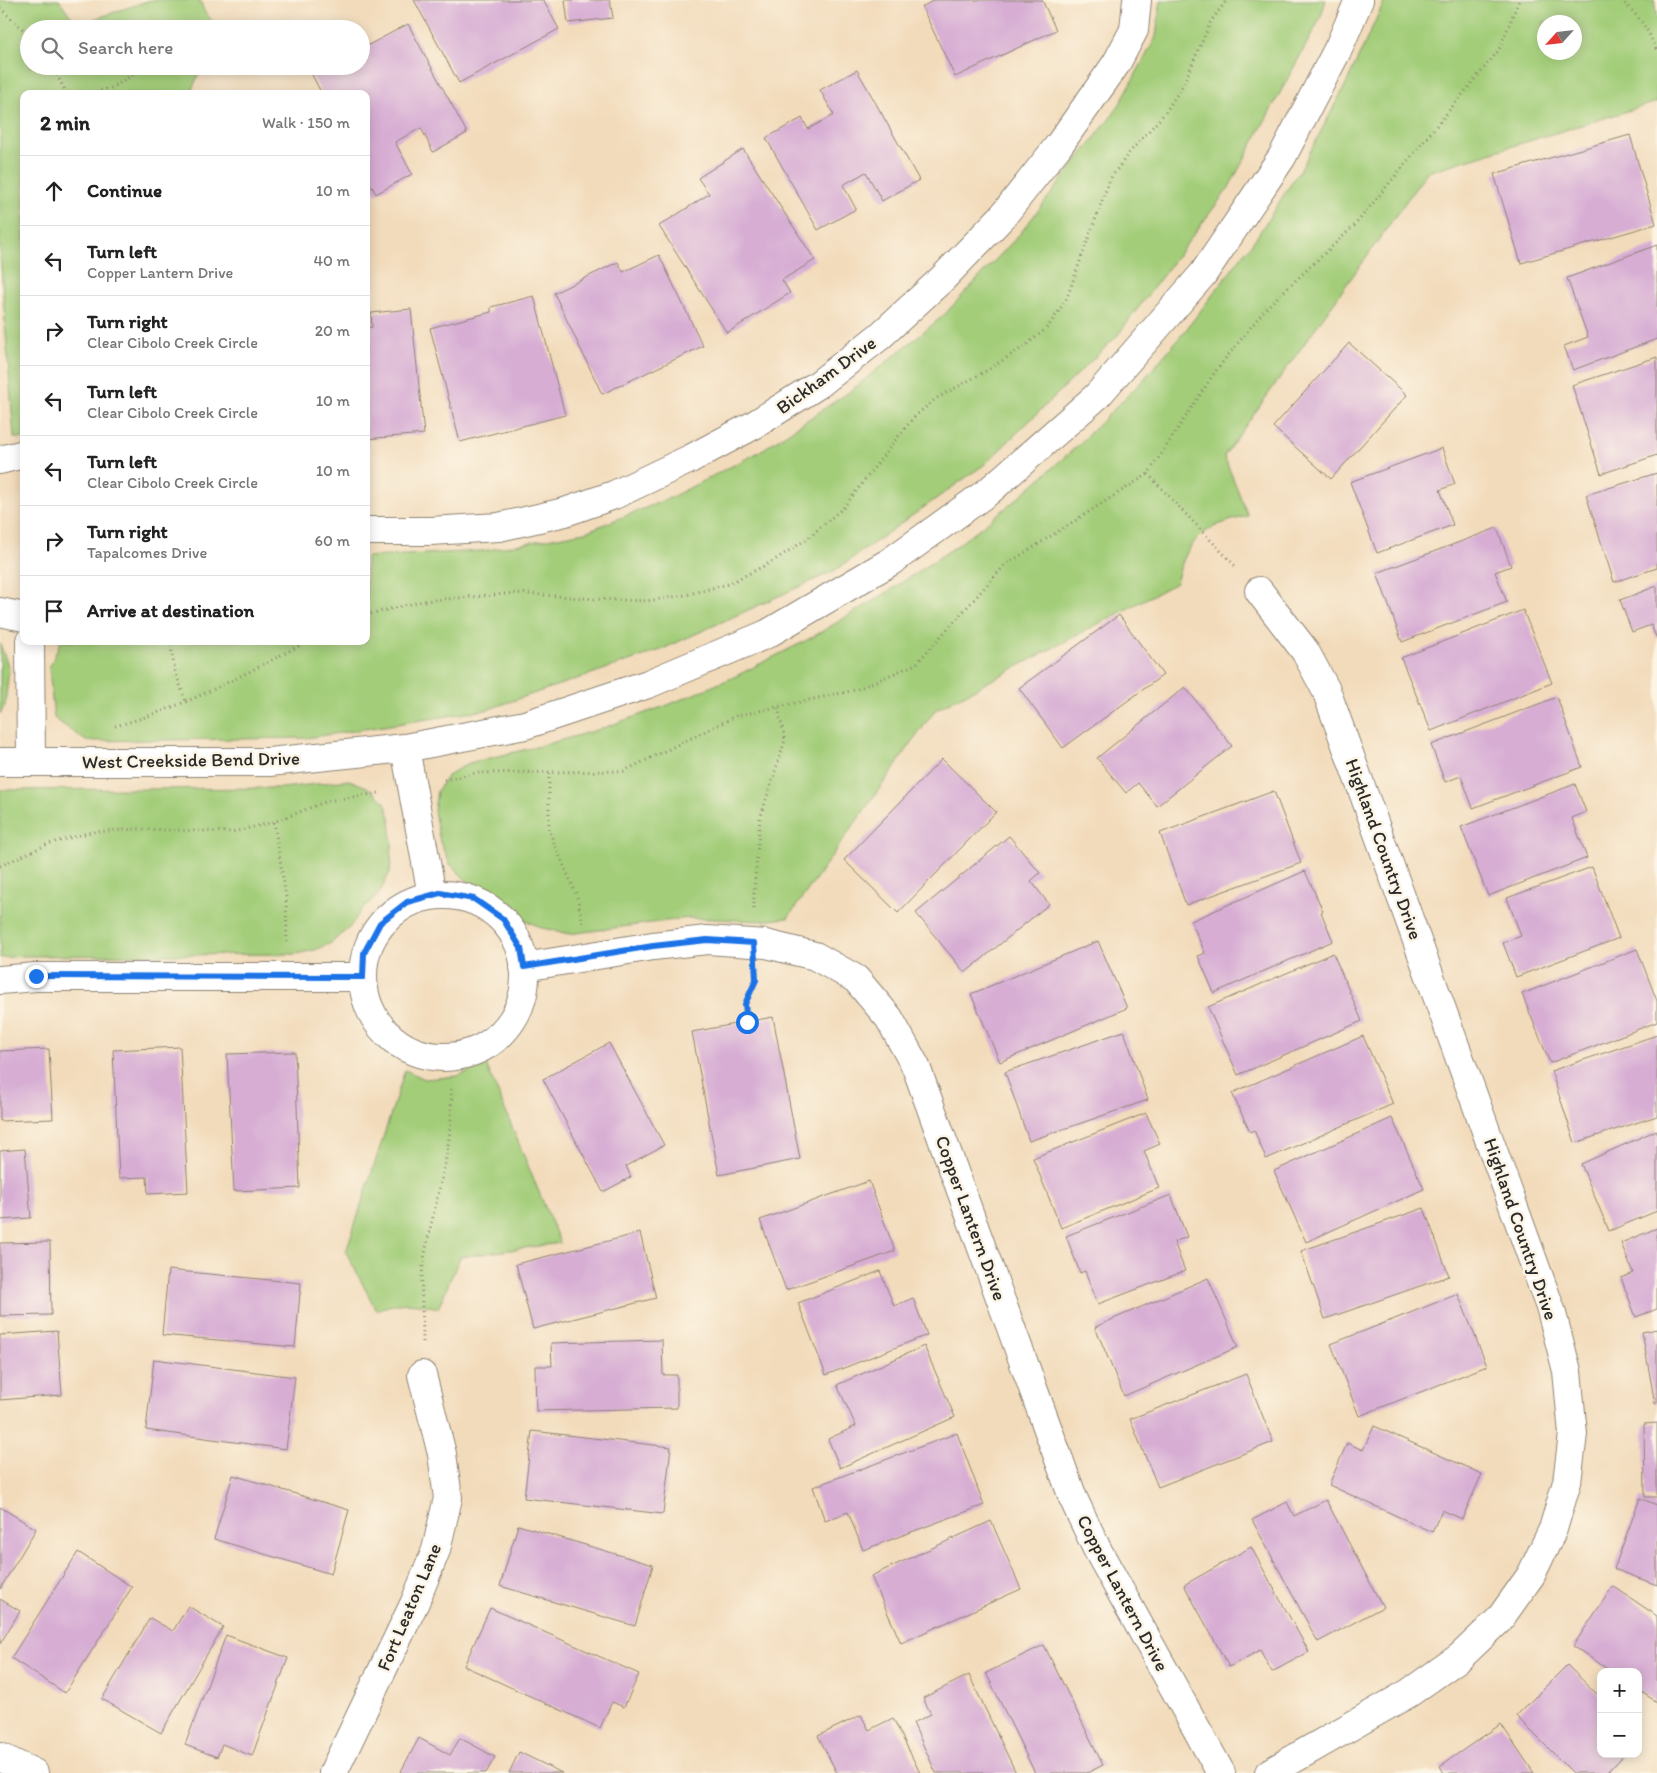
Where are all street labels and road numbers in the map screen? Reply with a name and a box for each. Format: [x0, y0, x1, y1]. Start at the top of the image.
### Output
street label: Bickham Drive [772, 331, 880, 419]
street label: West Creekside Bend Drive [82, 747, 300, 773]
street label: Highland Country Drive [1341, 755, 1427, 943]
street label: Copper Lantern Drive [930, 1132, 1012, 1304]
street label: Highland Country Drive [1479, 1135, 1563, 1323]
street label: Copper Lantern Drive [1072, 1511, 1174, 1675]
street label: Fort Leaton Lane [372, 1540, 446, 1674]

